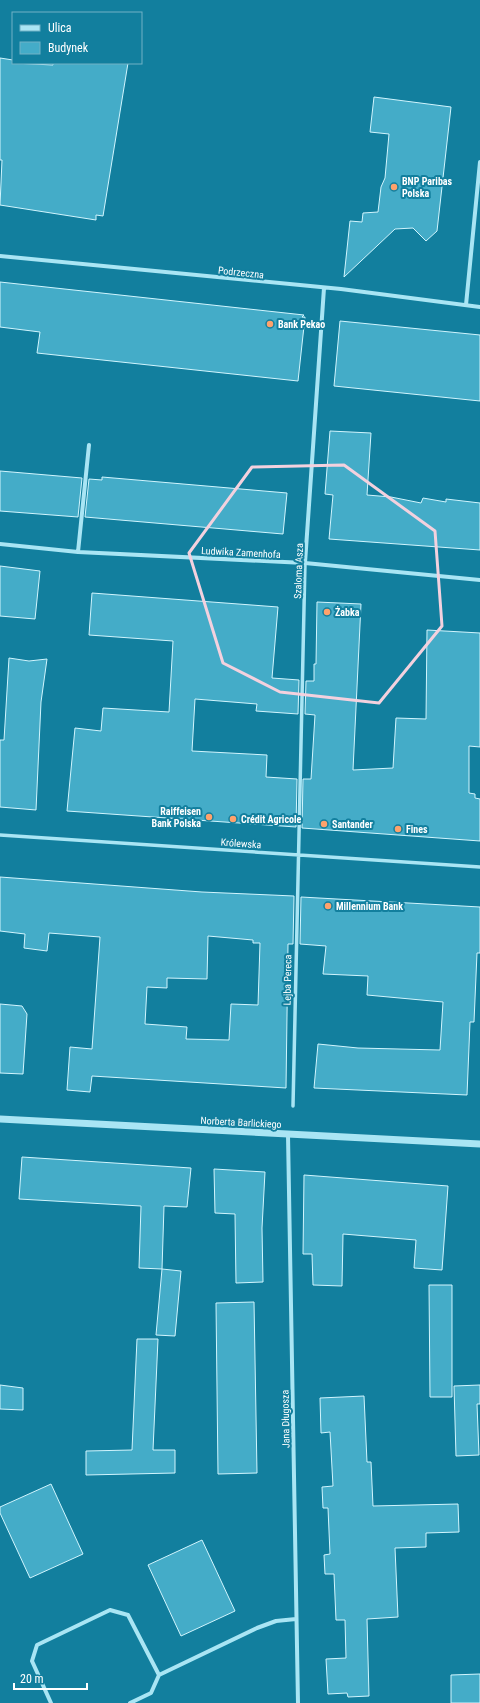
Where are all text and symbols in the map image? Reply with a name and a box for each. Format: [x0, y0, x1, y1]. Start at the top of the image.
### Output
legend [12, 12, 142, 64]
text: Ulica [48, 21, 72, 35]
text: Budynek [48, 41, 89, 55]
place label: BNP Paribas Polska [402, 176, 453, 199]
marker: BNP Paribas Polska [389, 182, 399, 192]
street label: Podrzeczna [217, 265, 265, 280]
marker: Bank Pekao [265, 319, 275, 329]
place label: Bank Pekao [278, 319, 325, 330]
street label: Szaloma Asza [292, 543, 305, 599]
street label: Ludwika Zamenhofa [201, 545, 281, 560]
place label: Żabka [335, 606, 360, 618]
marker: Żabka [322, 607, 332, 617]
place label: Raiffeisen Bank Polska [152, 806, 201, 829]
marker: Raiffeisen Bank Polska [204, 812, 214, 822]
marker: Crédit Agricole [228, 814, 238, 824]
place label: Crédit Agricole [241, 814, 301, 825]
marker: Santander [319, 819, 329, 829]
place label: Santander [332, 819, 373, 830]
marker: Fines [393, 824, 403, 834]
place label: Fines [406, 824, 428, 835]
street label: Królewska [220, 837, 262, 850]
marker: Millennium Bank [323, 901, 333, 911]
place label: Millennium Bank [336, 901, 403, 912]
street label: Lejba Pereca [282, 954, 293, 1006]
street label: Norberta Barlickiego [200, 1115, 282, 1130]
street label: Jana Długosza [279, 1390, 292, 1448]
scale bar [14, 1665, 87, 1691]
text: 20 m [20, 1672, 44, 1686]

